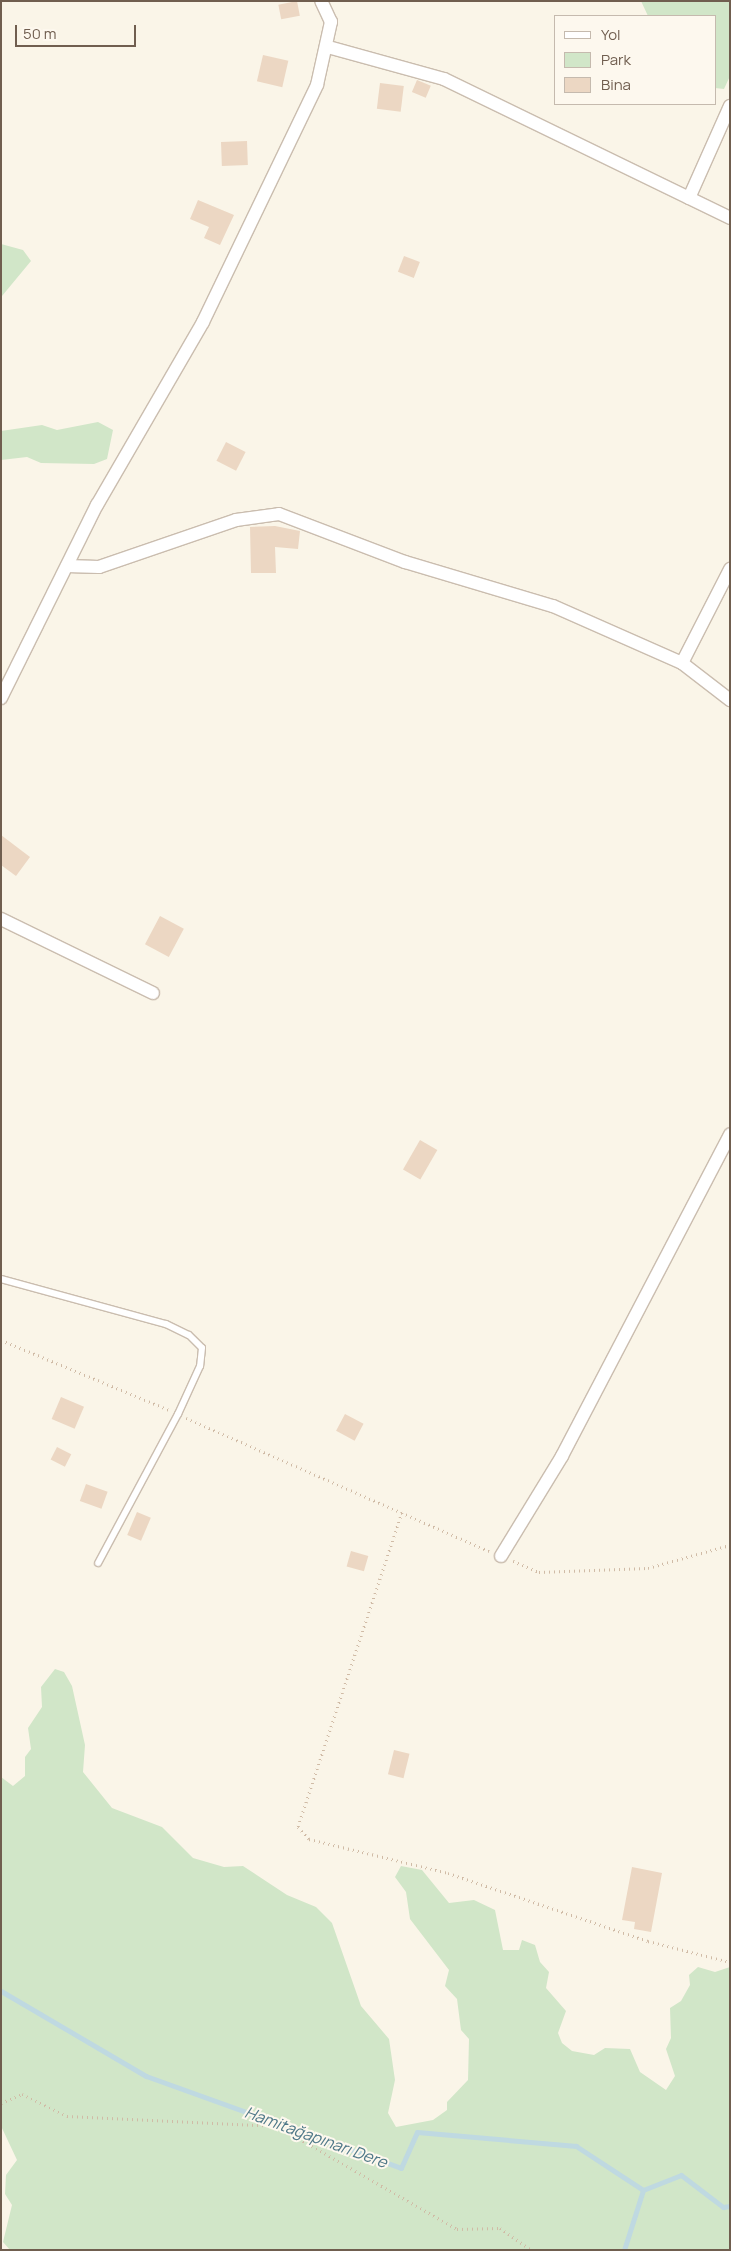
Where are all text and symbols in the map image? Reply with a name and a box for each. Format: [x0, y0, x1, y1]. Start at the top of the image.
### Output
scale bar [18, 15, 139, 47]
legend [554, 15, 716, 105]
text: 50 m [23, 23, 57, 44]
text: Yol [601, 24, 621, 45]
text: Park [601, 49, 631, 70]
text: Bina [601, 74, 631, 95]
water label: Hamitağapınarı Dere [242, 2102, 390, 2172]

